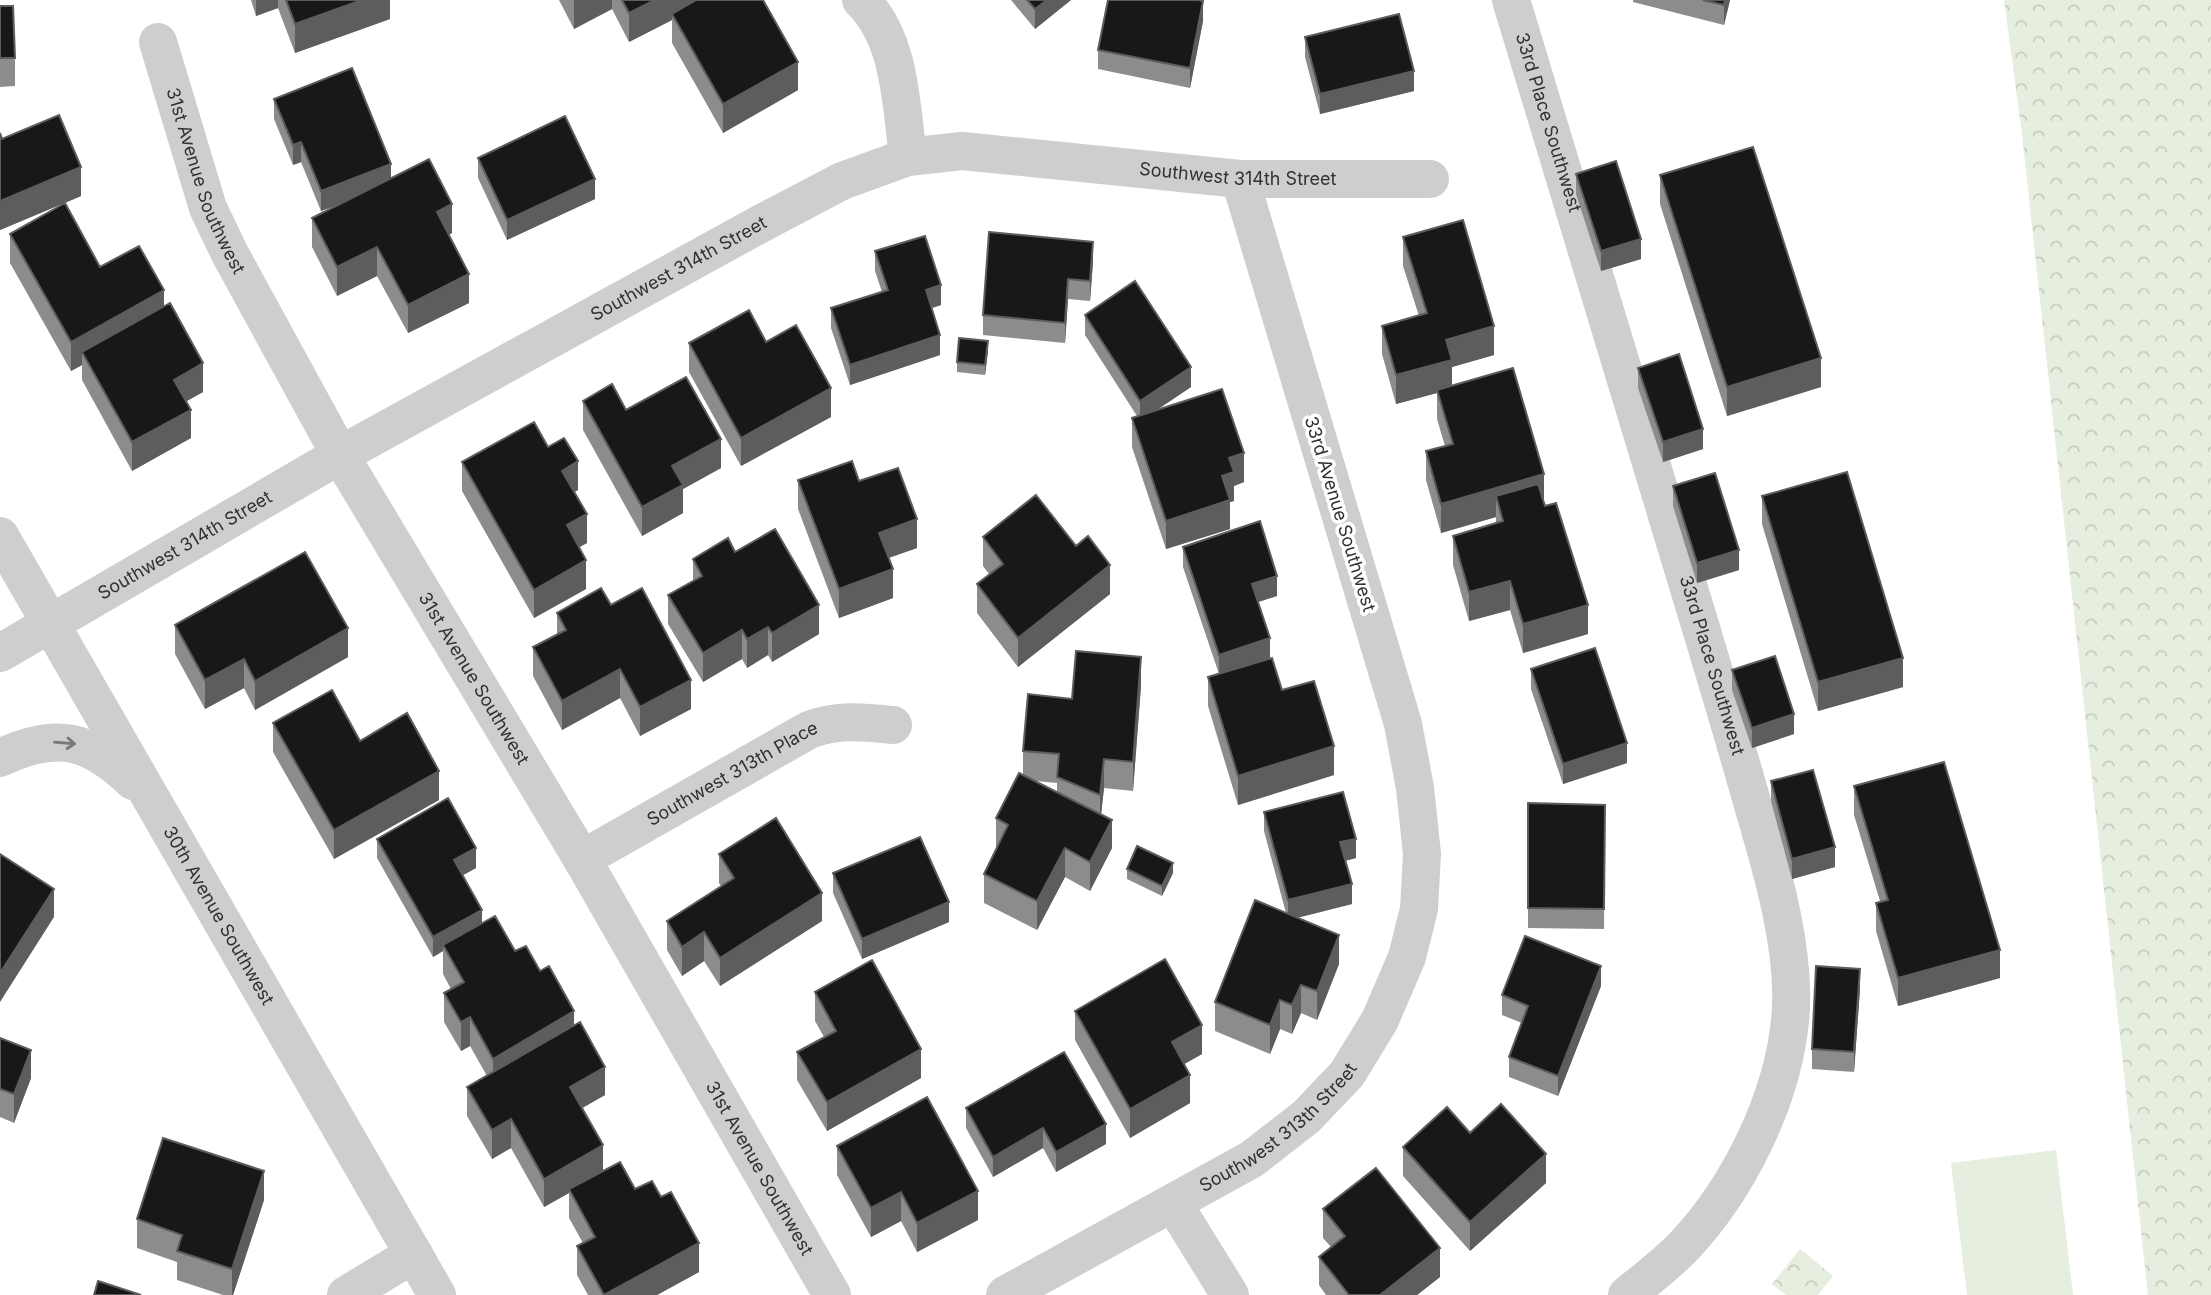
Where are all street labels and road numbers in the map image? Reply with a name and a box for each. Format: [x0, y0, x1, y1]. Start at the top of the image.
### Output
street label: 33rd Place Southwest [1512, 30, 1586, 215]
street label: 31st Avenue Southwest [162, 85, 250, 277]
street label: Southwest 314th Street [1138, 158, 1337, 189]
street label: Southwest 314th Street [587, 211, 770, 325]
street label: 33rd Avenue Southwest [1301, 414, 1380, 614]
street label: Southwest 314th Street [94, 486, 275, 604]
street label: 33rd Place Southwest [1676, 573, 1749, 758]
street label: 31st Avenue Southwest [415, 588, 534, 768]
street label: Southwest 313th Place [643, 717, 820, 830]
street label: 30th Avenue Southwest [159, 822, 279, 1008]
street label: Southwest 313th Street [1195, 1059, 1361, 1196]
street label: 31st Avenue Southwest [702, 1077, 818, 1259]

